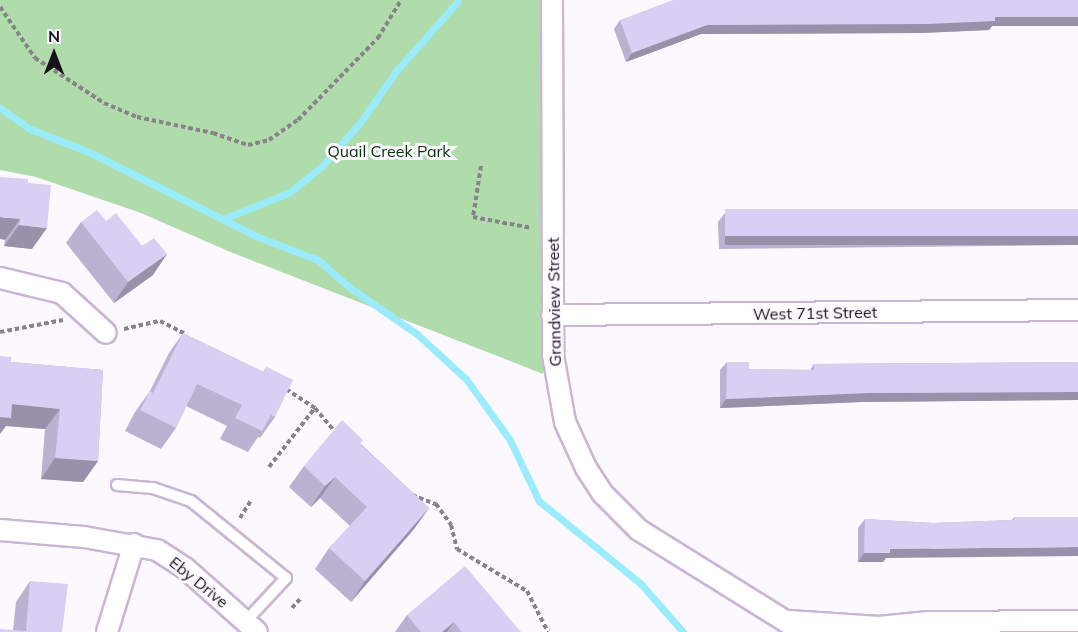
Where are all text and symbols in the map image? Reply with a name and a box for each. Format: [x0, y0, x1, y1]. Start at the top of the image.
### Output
north arrow [24, 24, 84, 84]
text: N [48, 26, 60, 46]
park label: Quail Creek Park [327, 141, 451, 161]
street label: Grandview Street [543, 237, 565, 367]
street label: West 71st Street [753, 302, 877, 324]
street label: Eby Drive [166, 552, 232, 612]

